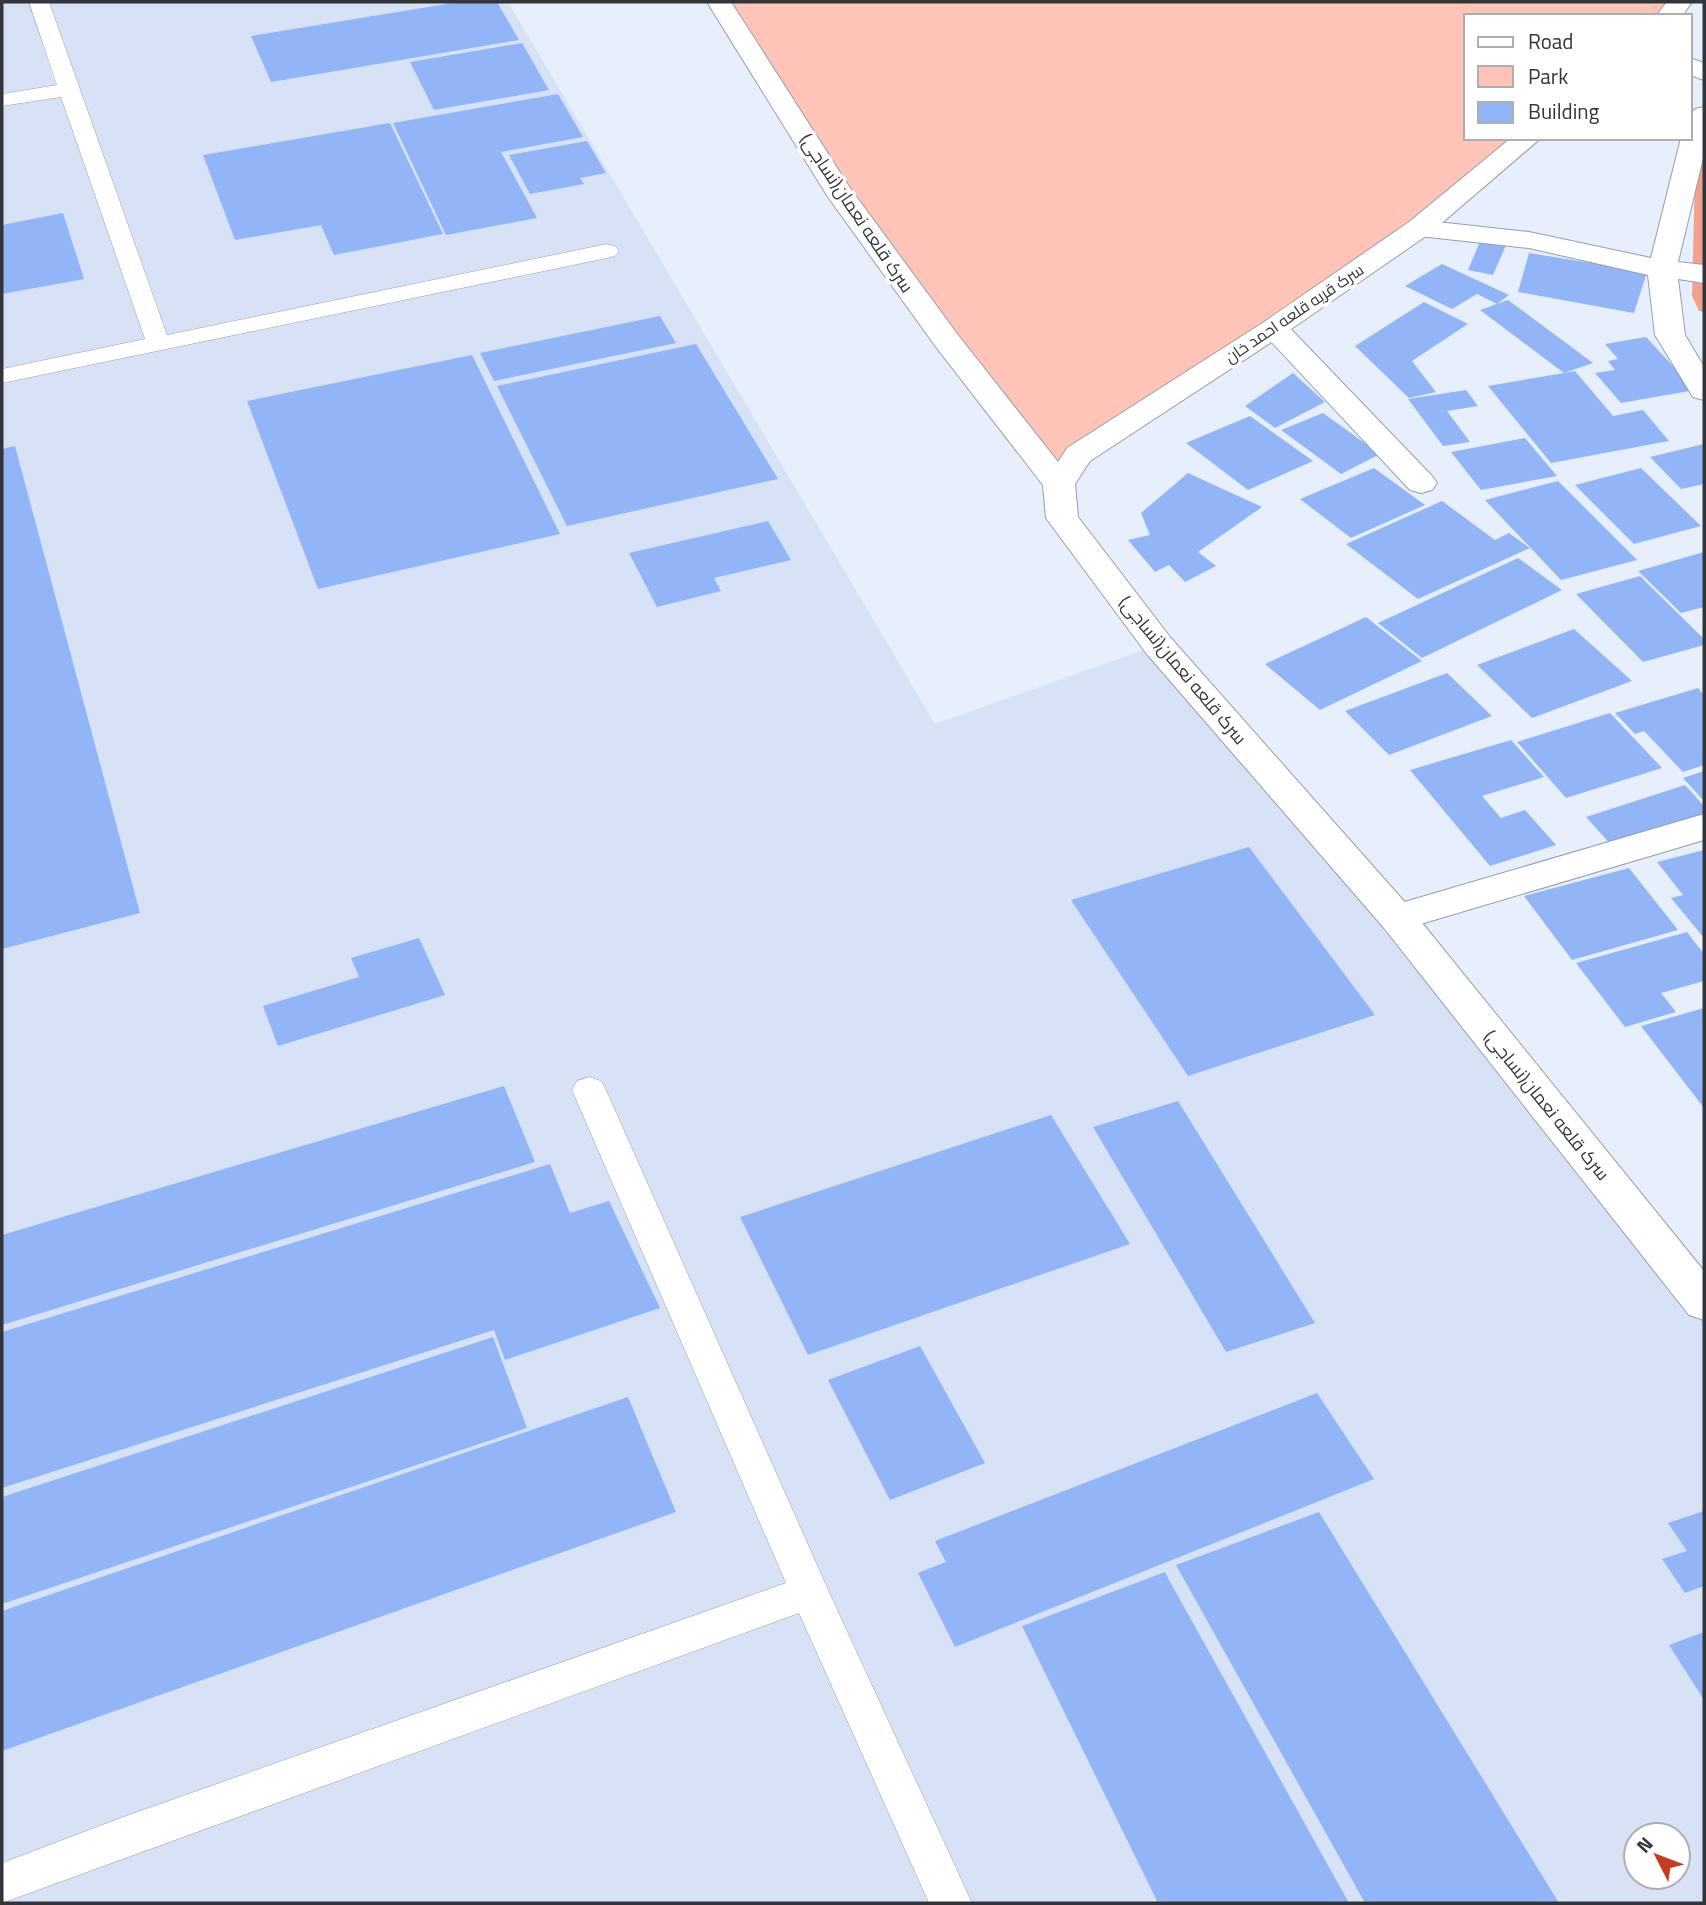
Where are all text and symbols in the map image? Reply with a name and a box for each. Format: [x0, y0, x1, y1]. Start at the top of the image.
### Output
legend [1464, 14, 1692, 140]
text: Road [1528, 25, 1573, 57]
text: Park [1528, 60, 1568, 92]
text: Building [1528, 95, 1600, 127]
street label: سرک قلعه نعمان(نساجی) [794, 128, 920, 298]
street label: سرک قریه قلعه احمد خان [1220, 257, 1368, 369]
street label: سرک قلعه نعمان(نساجی) [1113, 590, 1253, 750]
street label: سرک قلعه نعمان(نساجی) [1478, 1024, 1616, 1186]
north arrow [1622, 1821, 1692, 1891]
text: N [1629, 1830, 1659, 1859]

